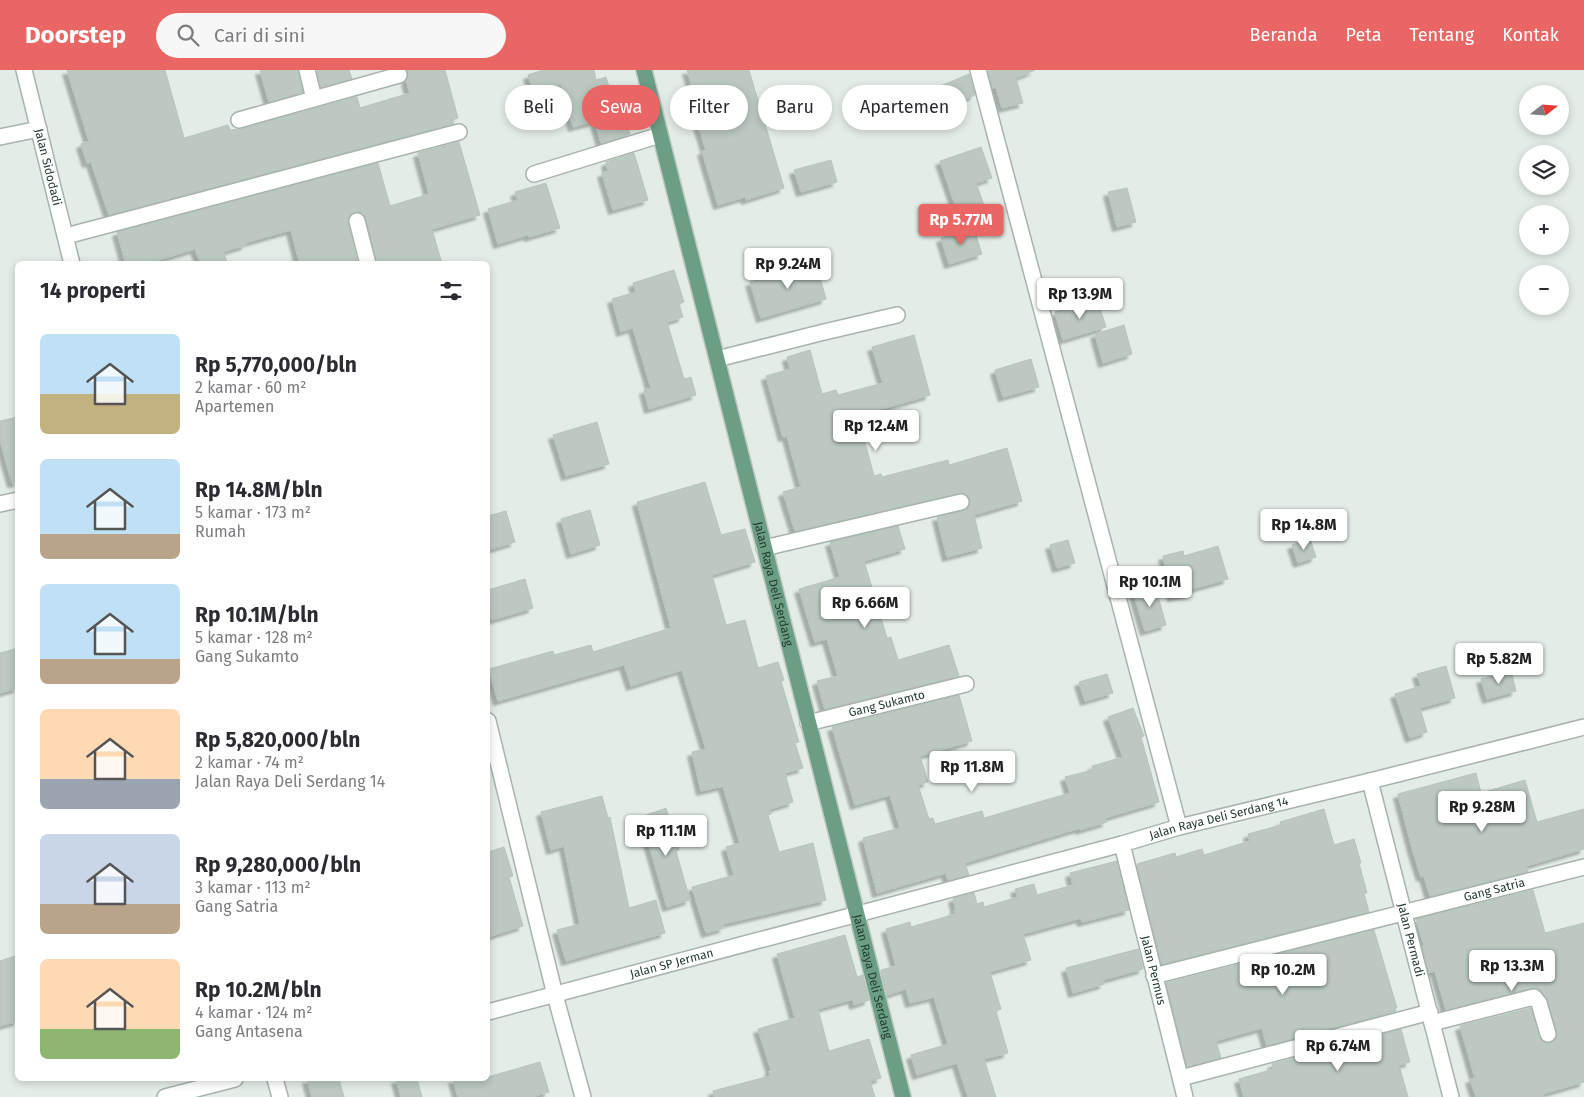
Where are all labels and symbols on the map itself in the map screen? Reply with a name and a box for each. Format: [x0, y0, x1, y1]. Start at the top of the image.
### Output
north arrow [1519, 85, 1569, 135]
street label: Jalan Sidodadi [32, 127, 64, 207]
pin: Rp 5.77M [909, 204, 1013, 246]
pin: Rp 9.24M [736, 248, 840, 290]
pin: Rp 13.9M [1028, 278, 1132, 320]
pin: Rp 12.4M [824, 410, 928, 452]
pin: Rp 14.8M [1252, 508, 1356, 551]
street label: Jalan Raya Deli Serdang [751, 520, 796, 648]
pin: Rp 10.1M [1098, 566, 1202, 608]
pin: Rp 6.66M [813, 586, 917, 629]
pin: Rp 5.82M [1447, 642, 1551, 685]
street label: Gang Sukamto [847, 687, 926, 720]
pin: Rp 11.8M [920, 750, 1024, 793]
pin: Rp 9.28M [1430, 790, 1534, 833]
street label: Jalan Raya Deli Serdang 14 [1148, 794, 1290, 843]
pin: Rp 11.1M [614, 814, 718, 857]
street label: Gang Satria [1462, 875, 1526, 904]
street label: Jalan Permadi [1395, 902, 1427, 978]
street label: Jalan Raya Deli Serdang [850, 913, 895, 1041]
street label: Jalan Permus [1138, 934, 1169, 1007]
street label: Jalan SP Jerman [628, 946, 715, 981]
pin: Rp 13.3M [1460, 950, 1564, 992]
pin: Rp 10.2M [1231, 954, 1335, 996]
pin: Rp 6.74M [1286, 1030, 1390, 1072]

